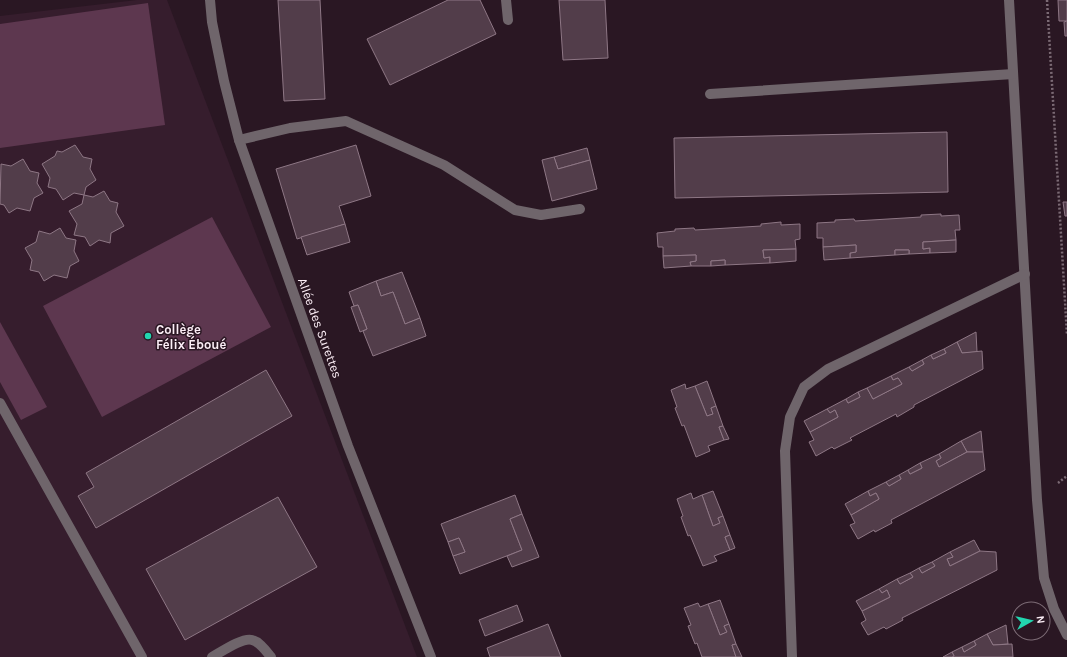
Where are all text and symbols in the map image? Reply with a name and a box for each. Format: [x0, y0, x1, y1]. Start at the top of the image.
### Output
street label: Allée des Surettes [295, 276, 345, 380]
place label: Collège Félix Éboué [156, 322, 226, 352]
marker: Collège Félix Éboué [143, 331, 153, 341]
north arrow [1011, 601, 1051, 641]
text: N [1033, 615, 1047, 624]

